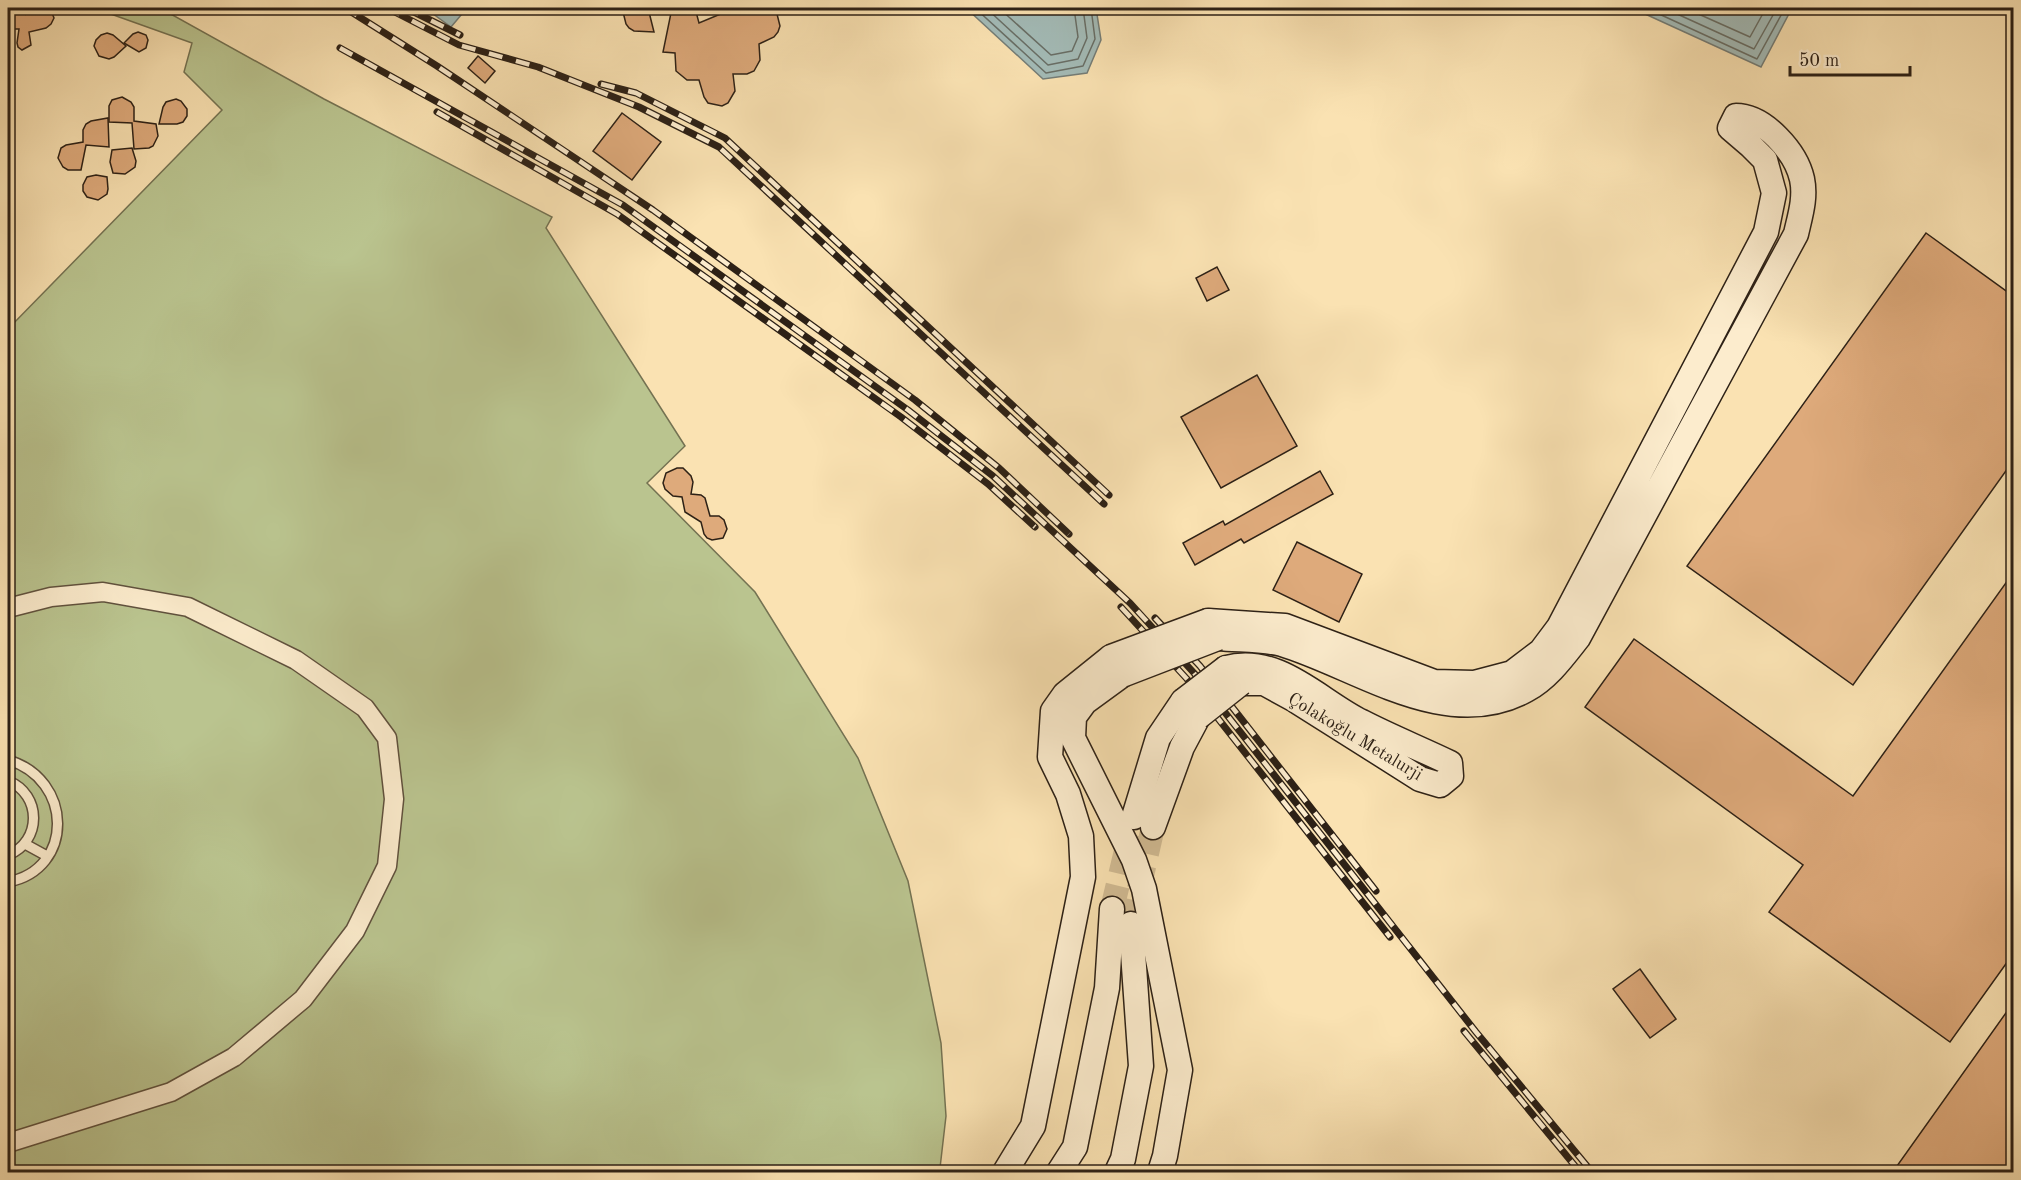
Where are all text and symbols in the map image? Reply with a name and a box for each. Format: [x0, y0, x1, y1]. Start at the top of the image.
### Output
scale bar [1790, 39, 1910, 77]
text: 50 m [1799, 52, 1839, 70]
street label: Çolakoğlu Metalurji [1285, 690, 1425, 784]

